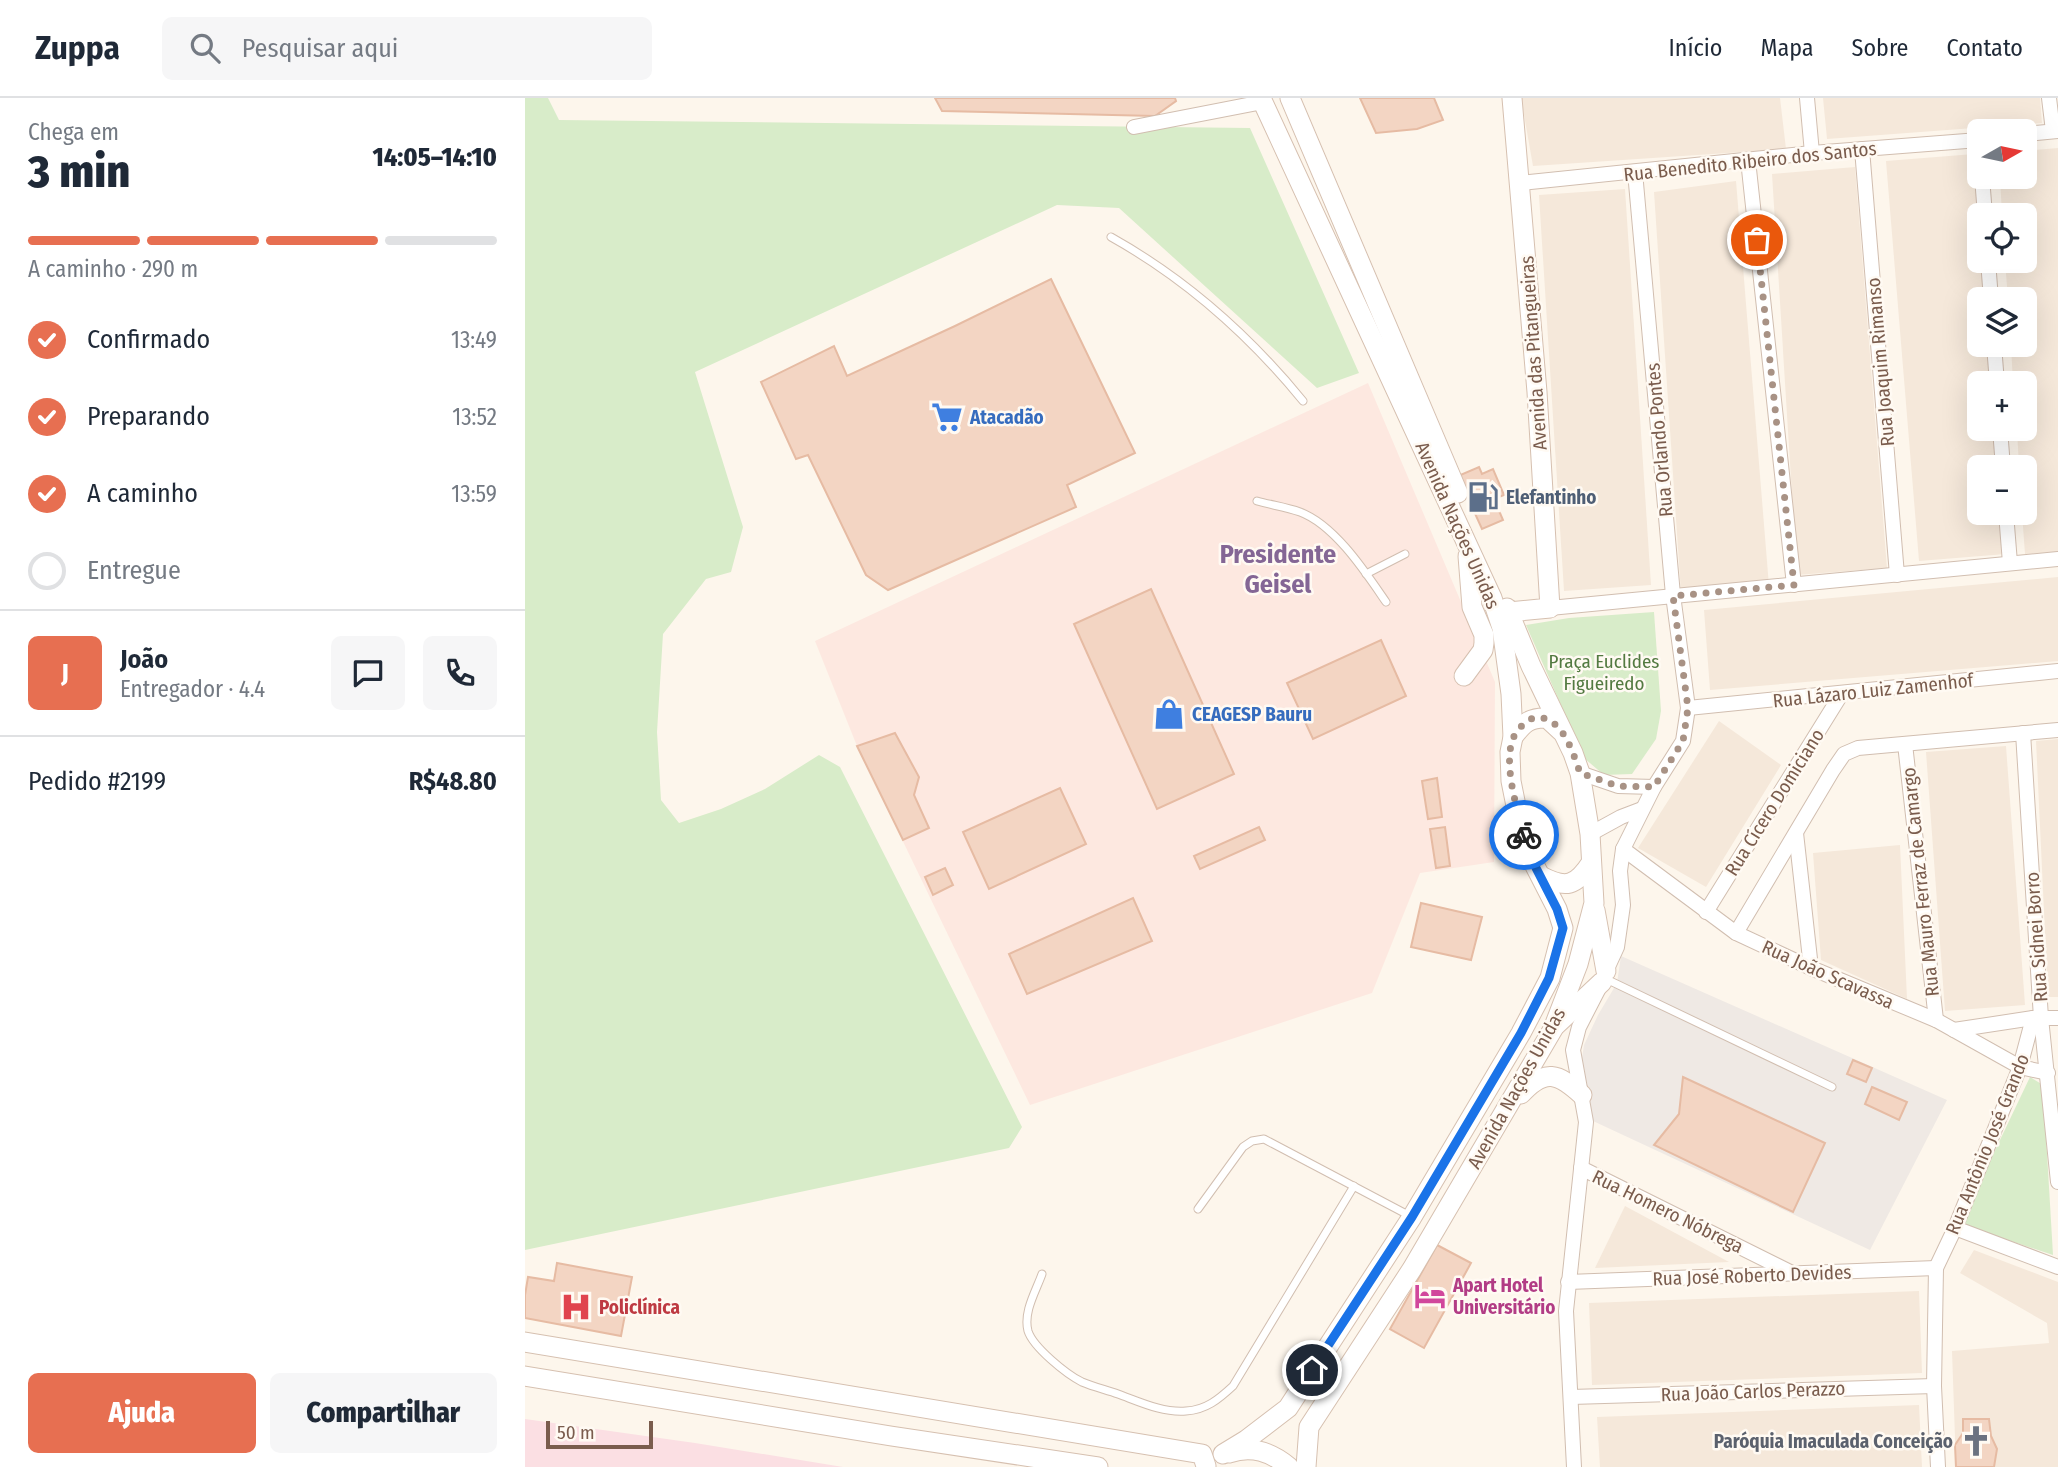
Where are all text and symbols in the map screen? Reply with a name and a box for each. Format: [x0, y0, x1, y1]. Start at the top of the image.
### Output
search box [162, 17, 652, 80]
text: Zuppa [35, 28, 120, 68]
icon: search [186, 29, 224, 67]
text: Pesquisar aqui [242, 33, 398, 64]
text: Início [1669, 34, 1722, 62]
text: Mapa [1760, 34, 1814, 62]
text: Sobre [1852, 34, 1908, 62]
text: Contato [1946, 34, 2023, 62]
text: Chega em [28, 118, 119, 146]
north arrow [1967, 119, 2037, 189]
map controls [1967, 119, 2037, 525]
street label: Rua Benedito Ribeiro dos Santos [1622, 137, 1878, 186]
text: 14:05–14:10 [372, 142, 497, 173]
text: 3 min [28, 144, 130, 199]
button: locate [1967, 203, 2037, 273]
pin [1727, 210, 1787, 270]
icon: bag [1738, 221, 1776, 259]
text: A caminho · 290 m [28, 255, 198, 283]
street label: Avenida das Pitangueiras [1515, 255, 1552, 451]
street label: Rua Joaquim Rimanso [1862, 276, 1899, 447]
button: layers [1967, 287, 2037, 357]
icon: check [28, 321, 66, 359]
text: Confirmado [87, 324, 210, 355]
text: 13:49 [451, 326, 497, 354]
street label: Rua Orlando Pontes [1641, 362, 1678, 518]
button: + [1967, 371, 2037, 441]
icon: check [28, 398, 66, 436]
supermarket icon: Atacadão [930, 400, 964, 434]
text: Preparando [87, 401, 210, 432]
text: 13:52 [452, 403, 497, 431]
place label: Atacadão [969, 406, 1044, 429]
street label: Avenida Nações Unidas [1410, 438, 1505, 612]
button: − [1967, 455, 2037, 525]
icon: check [28, 475, 66, 513]
text: A caminho [87, 478, 198, 509]
text: 13:59 [451, 480, 497, 508]
fuel station icon: Elefantinho [1466, 480, 1500, 514]
place label: Elefantinho [1506, 486, 1596, 509]
district label: Presidente Geisel [1220, 539, 1336, 600]
text: Entregue [87, 555, 181, 586]
button: chat [331, 636, 405, 710]
button: phone [423, 636, 497, 710]
text: João [120, 644, 168, 675]
park label: Praça Euclides Figueiredo [1549, 650, 1659, 695]
text: J [61, 658, 69, 689]
street label: Rua Lázaro Luiz Zamenhof [1772, 668, 1976, 712]
text: Entregador · 4.4 [120, 675, 265, 703]
shop icon: CEAGESP Bauru [1152, 697, 1186, 731]
place label: CEAGESP Bauru [1192, 703, 1312, 726]
street label: Rua Cícero Domiciano [1720, 725, 1829, 880]
text: Pedido #2199 [28, 766, 166, 797]
text: R$48.80 [409, 766, 497, 797]
street label: Rua Mauro Ferraz de Camargo [1897, 766, 1944, 998]
courier [1489, 800, 1559, 870]
icon: bike [1505, 816, 1543, 854]
street label: Rua Sidnei Borro [2020, 871, 2053, 1003]
street label: Rua João Scavassa [1758, 935, 1897, 1014]
street label: Avenida Nações Unidas [1463, 1004, 1570, 1173]
street label: Rua Antônio José Grando [1941, 1050, 2034, 1238]
street label: Rua Homero Nóbrega [1589, 1165, 1747, 1258]
street label: Rua José Roberto Devides [1652, 1261, 1852, 1290]
place label: Apart Hotel Universitário [1452, 1274, 1555, 1319]
hotel icon: Apart Hotel Universitário [1413, 1279, 1447, 1313]
hospital icon: Policlínica [559, 1290, 593, 1324]
place label: Policlínica [599, 1296, 680, 1319]
pin [1282, 1340, 1342, 1400]
icon: home [1293, 1351, 1331, 1389]
button: Ajuda [28, 1373, 256, 1453]
button: Compartilhar [270, 1373, 497, 1453]
street label: Rua João Carlos Perazzo [1660, 1377, 1846, 1406]
scale bar [546, 1418, 653, 1450]
text: 50 m [557, 1421, 595, 1444]
church icon: Paróquia Imaculada Conceição [1959, 1424, 1993, 1458]
place label: Paróquia Imaculada Conceição [1714, 1430, 1953, 1453]

